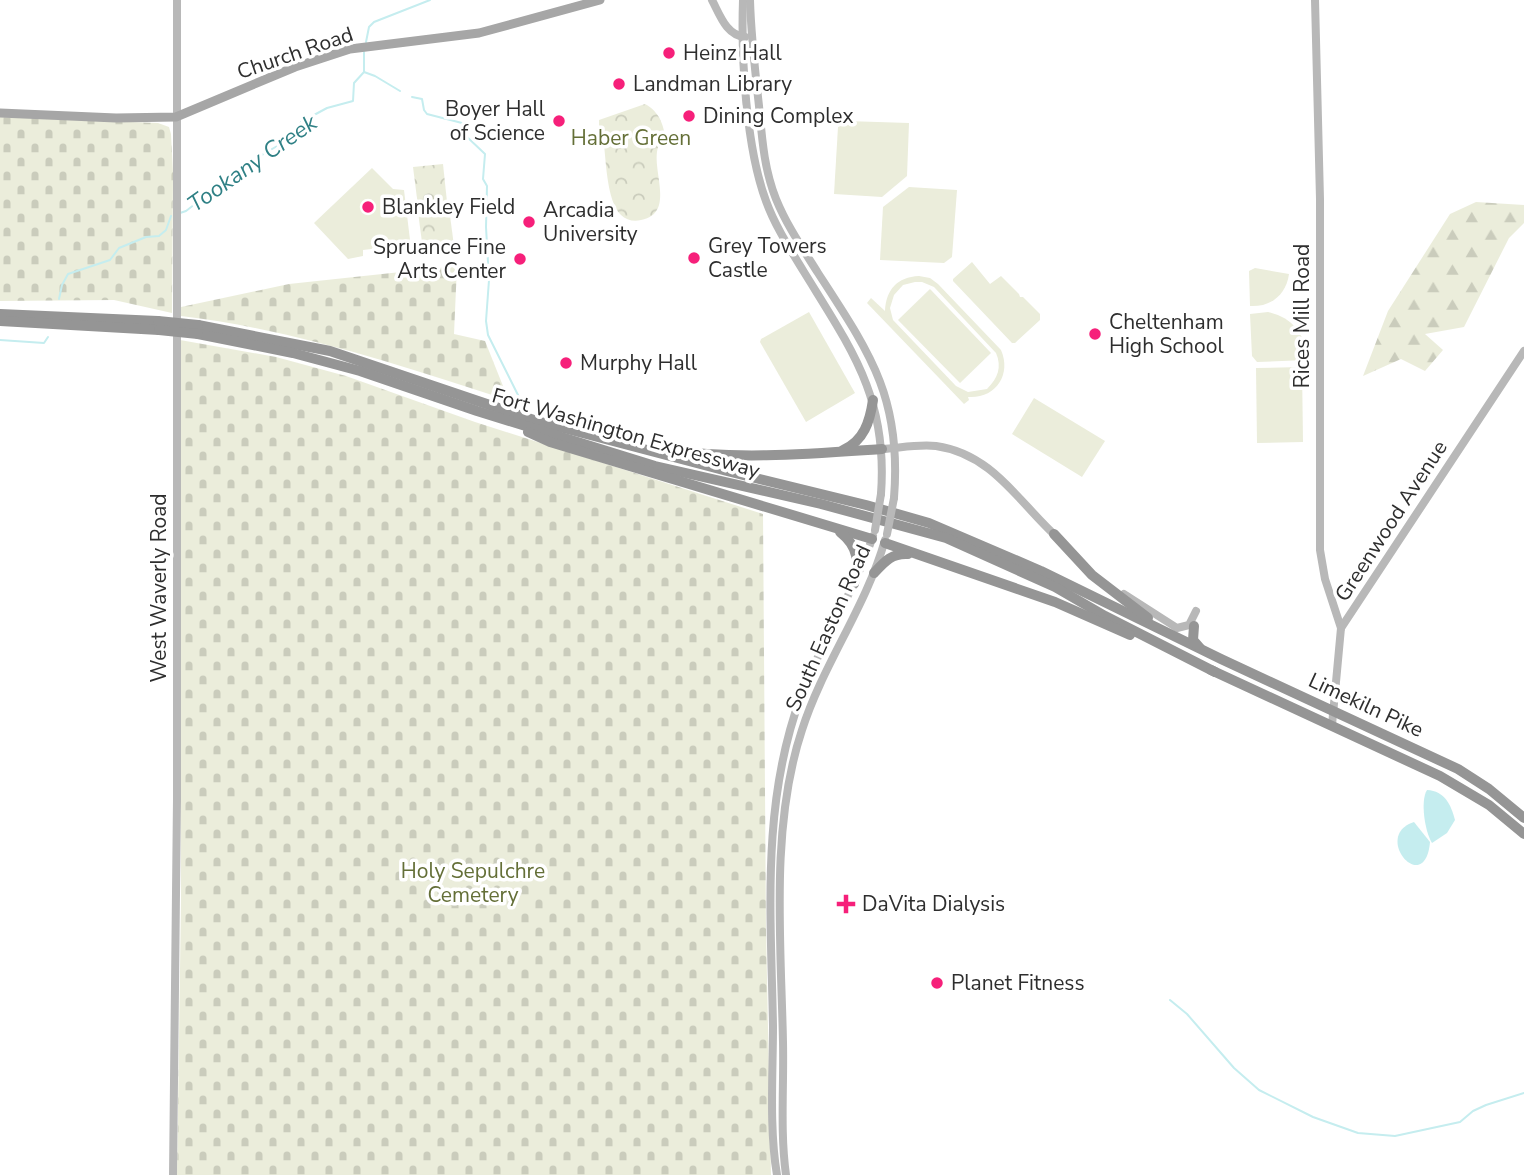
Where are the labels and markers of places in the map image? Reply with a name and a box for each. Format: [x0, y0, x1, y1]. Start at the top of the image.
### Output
place label: Heinz Hall [683, 39, 782, 67]
marker: Heinz Hall [661, 45, 677, 61]
place label: Landman Library [633, 70, 792, 98]
marker: Landman Library [611, 76, 627, 92]
place label: Boyer Hall of Science [445, 95, 546, 147]
place label: Dining Complex [703, 102, 853, 130]
marker: Dining Complex [681, 108, 697, 124]
marker: Boyer Hall of Science [551, 113, 567, 129]
place label: Blankley Field [382, 193, 515, 221]
place label: Arcadia University [543, 196, 638, 248]
marker: Blankley Field [360, 199, 376, 215]
marker: Arcadia University [521, 214, 537, 230]
place label: Grey Towers Castle [708, 232, 827, 284]
place label: Spruance Fine Arts Center [373, 233, 506, 285]
marker: Grey Towers Castle [686, 250, 702, 266]
marker: Spruance Fine Arts Center [512, 251, 528, 267]
place label: Cheltenham High School [1109, 308, 1224, 360]
marker: Cheltenham High School [1087, 326, 1103, 342]
place label: Murphy Hall [580, 349, 698, 377]
marker: Murphy Hall [558, 355, 574, 371]
place label: DaVita Dialysis [862, 890, 1005, 918]
marker: DaVita Dialysis [836, 894, 856, 914]
place label: Planet Fitness [951, 969, 1085, 997]
marker: Planet Fitness [929, 975, 945, 991]

